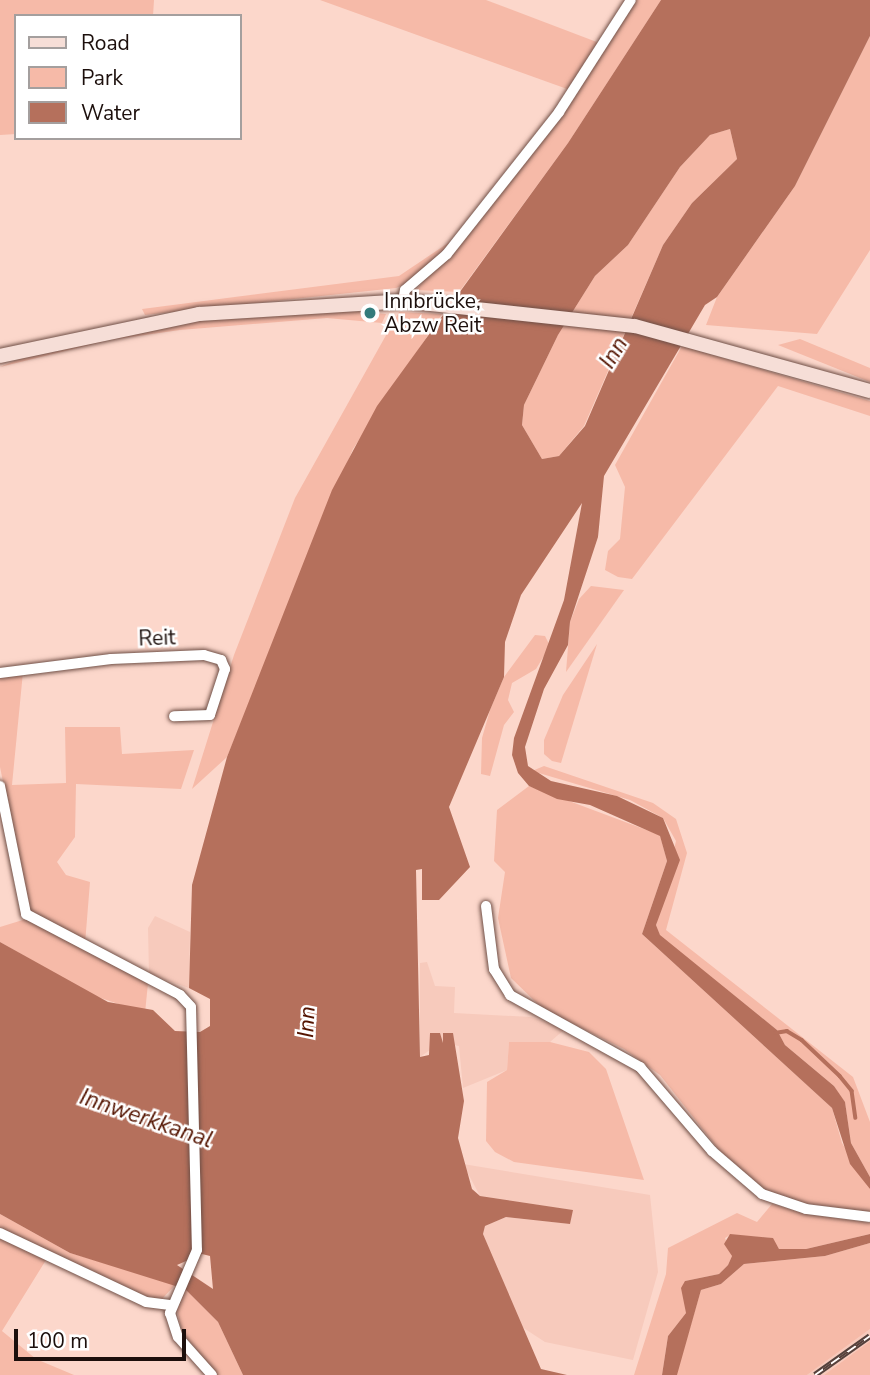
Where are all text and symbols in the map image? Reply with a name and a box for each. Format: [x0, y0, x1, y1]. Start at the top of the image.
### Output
legend [14, 14, 242, 140]
text: Road [81, 29, 130, 57]
text: Park [81, 64, 123, 92]
text: Water [81, 99, 140, 127]
place label: Innbrücke, Abzw Reit [384, 288, 481, 338]
marker: Innbrücke, Abzw Reit [362, 305, 378, 321]
water label: Inn [594, 332, 634, 374]
street label: Reit [138, 625, 176, 651]
water label: Inn [292, 1005, 322, 1039]
water label: Innwerkkanal [76, 1083, 216, 1155]
scale bar [18, 1316, 189, 1360]
text: 100 m [27, 1327, 88, 1355]

